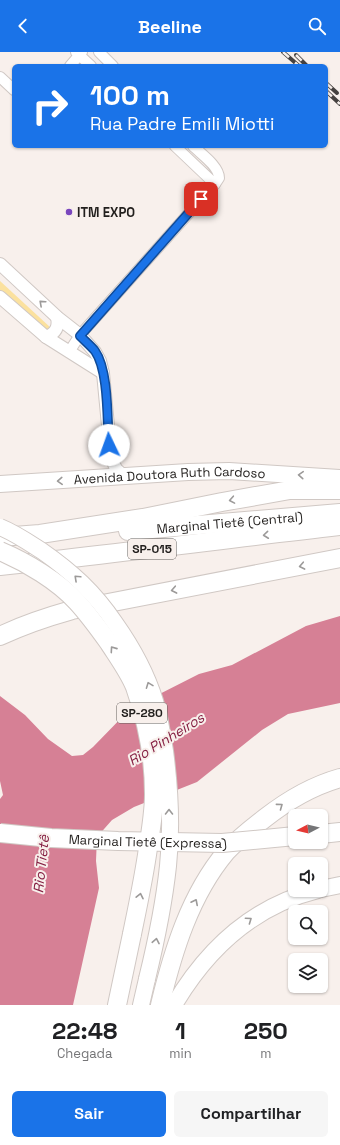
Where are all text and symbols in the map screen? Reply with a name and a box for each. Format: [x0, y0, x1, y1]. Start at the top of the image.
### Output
icon: back [12, 15, 34, 37]
text: Beeline [138, 15, 202, 38]
icon: search [306, 15, 328, 37]
text: 100 m [90, 77, 170, 113]
icon: right [24, 80, 76, 132]
text: Rua Padre Emili Miotti [90, 112, 274, 135]
pin [184, 182, 218, 216]
icon: arrive [190, 188, 212, 210]
place label: ITM EXPO [77, 204, 135, 221]
marker: ITM EXPO [64, 207, 74, 217]
one-way arrow [39, 300, 47, 308]
position arrow [88, 424, 130, 466]
street label: Avenida Doutora Ruth Cardoso [73, 463, 266, 488]
one-way arrow [298, 470, 304, 479]
one-way arrow [56, 476, 63, 485]
one-way arrow [229, 495, 235, 504]
street label: Marginal Tietê (Central) [156, 508, 303, 538]
one-way arrow [263, 530, 269, 539]
road number: SP-015 [128, 539, 176, 559]
one-way arrow [299, 561, 305, 569]
one-way arrow [74, 575, 82, 583]
one-way arrow [171, 585, 177, 593]
one-way arrow [111, 646, 118, 653]
one-way arrow [146, 681, 154, 688]
road number: SP-280 [117, 703, 167, 723]
water label: Rio Pinheiros [125, 708, 208, 769]
one-way arrow [276, 803, 283, 811]
one-way arrow [165, 809, 174, 815]
north arrow [288, 809, 328, 849]
map controls [288, 809, 328, 993]
street label: Marginal Tietê (Expressa) [68, 831, 228, 852]
water label: Rio Tietê [29, 833, 53, 894]
button: sound [288, 857, 328, 897]
one-way arrow [136, 892, 144, 899]
one-way arrow [190, 899, 198, 906]
button: search [288, 905, 328, 945]
one-way arrow [245, 918, 252, 925]
one-way arrow [151, 938, 159, 944]
button: layers [288, 953, 328, 993]
text: 22:48 [52, 1015, 117, 1046]
text: 1 [175, 1015, 186, 1046]
text: 250 [244, 1015, 288, 1046]
text: Chegada [57, 1045, 112, 1062]
text: min [169, 1045, 192, 1062]
text: m [260, 1045, 271, 1062]
button: Sair [12, 1091, 166, 1137]
button: Compartilhar [174, 1091, 328, 1137]

